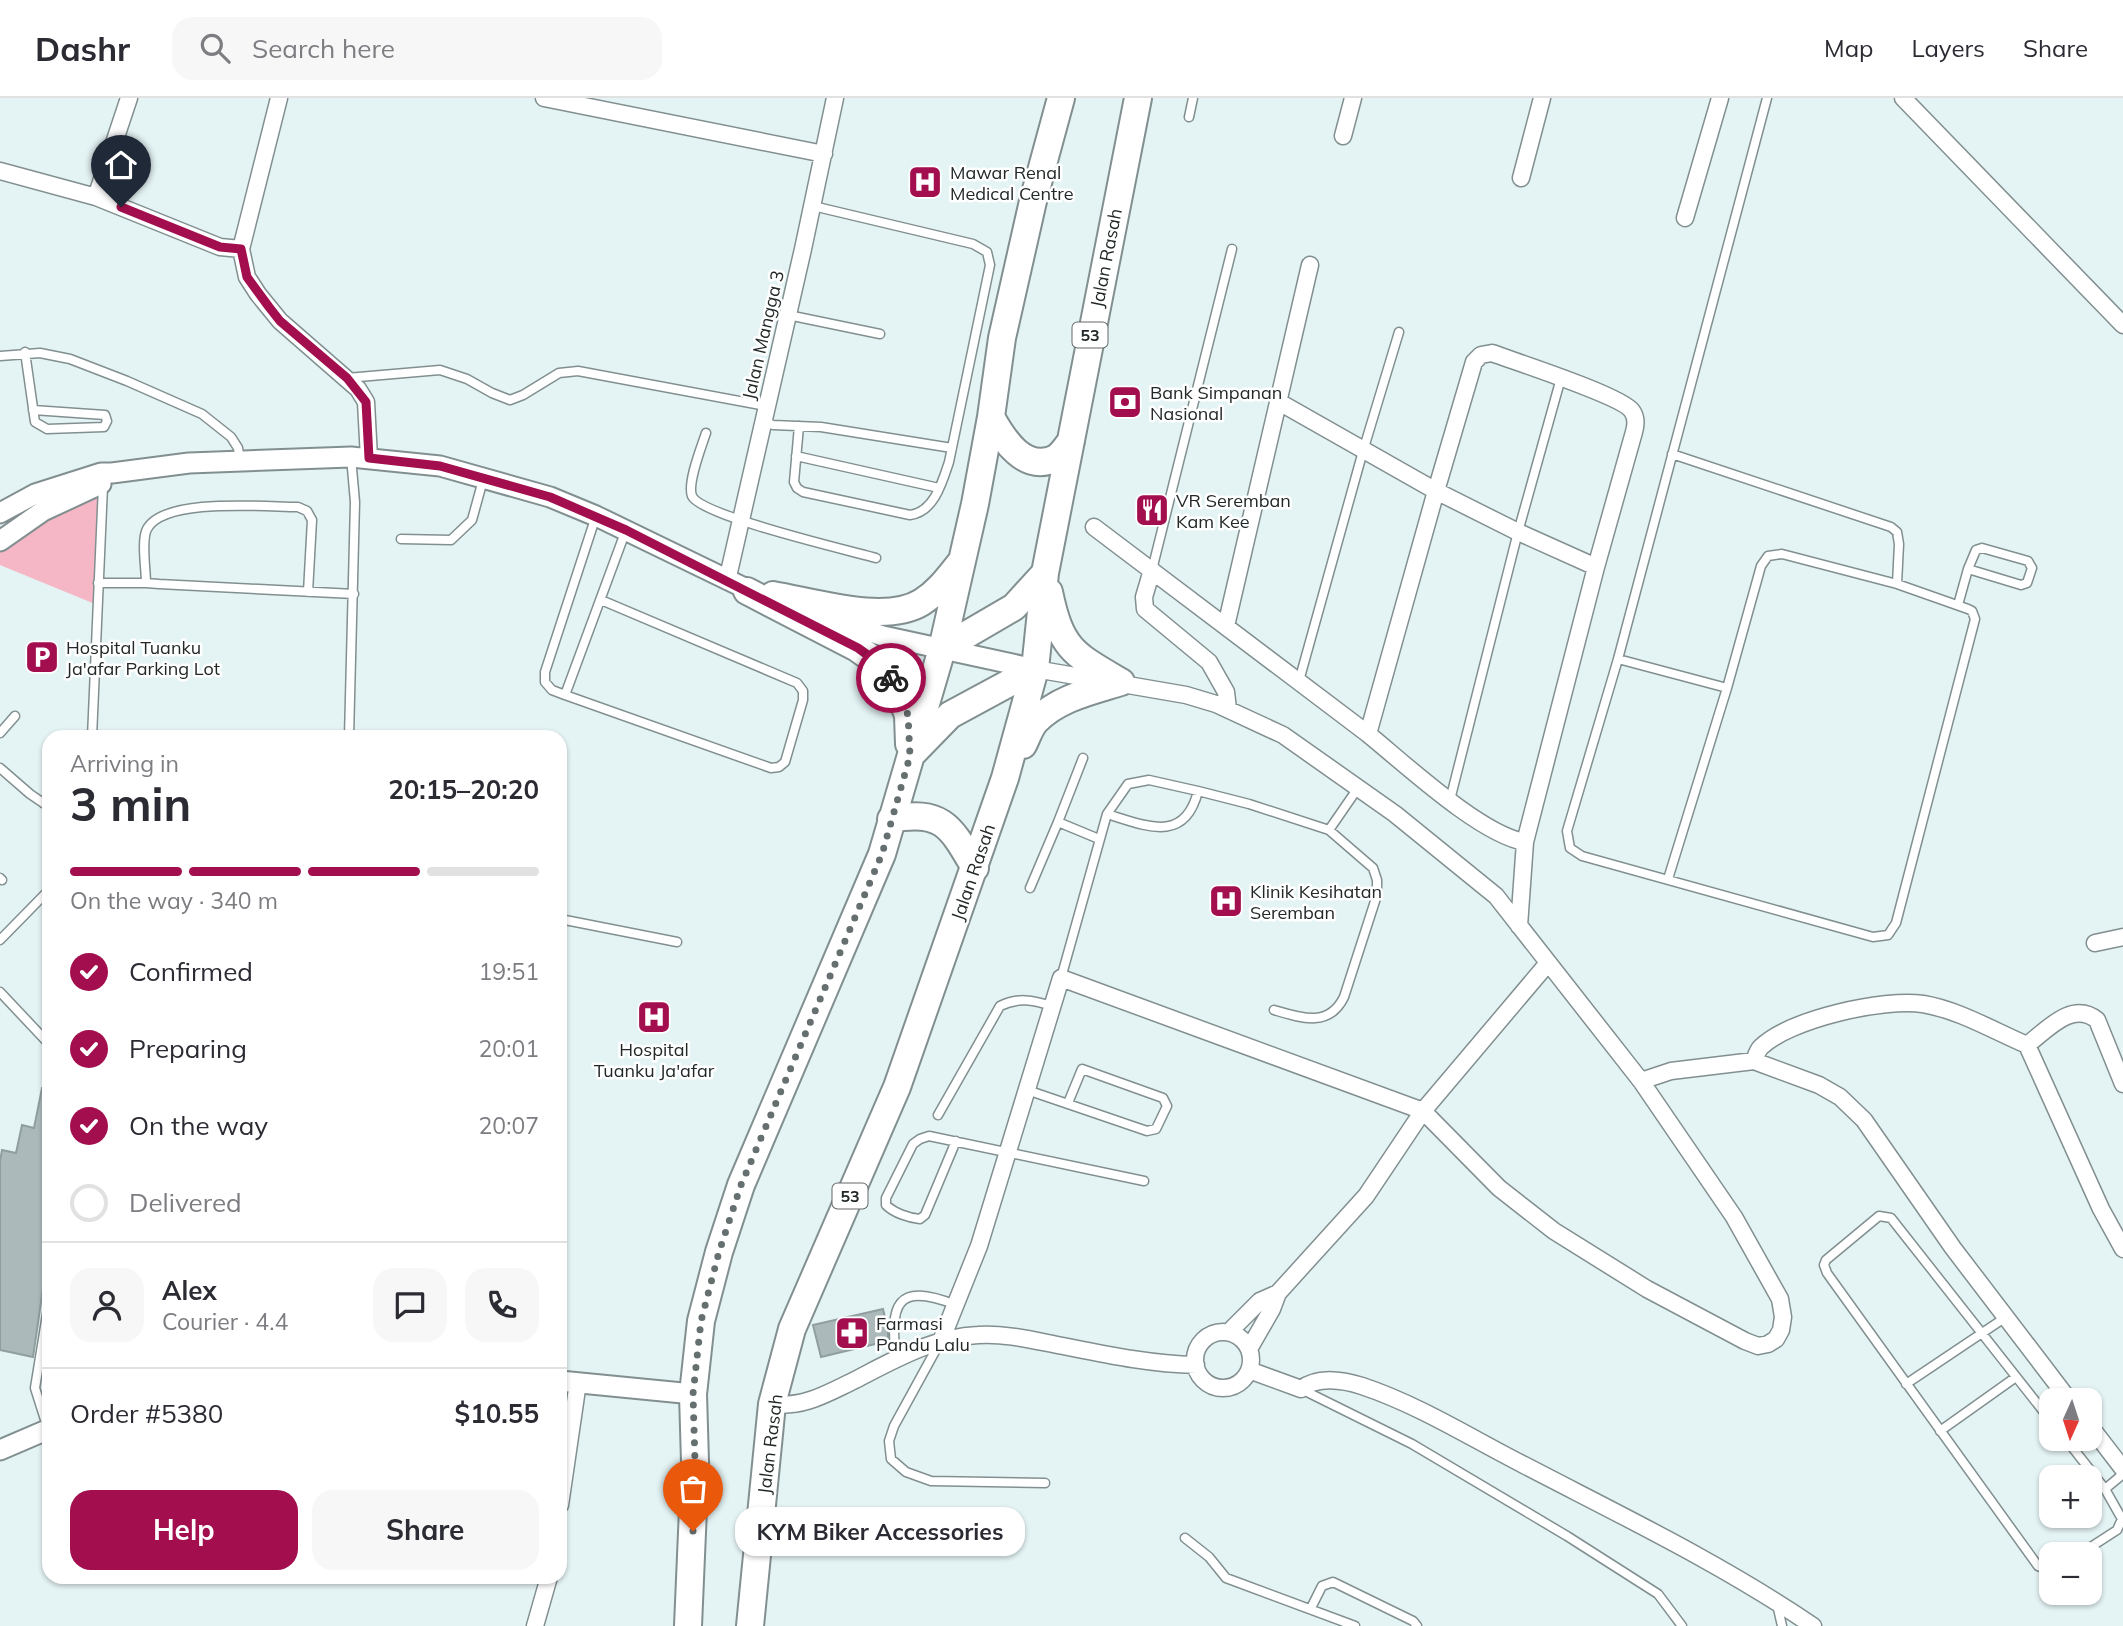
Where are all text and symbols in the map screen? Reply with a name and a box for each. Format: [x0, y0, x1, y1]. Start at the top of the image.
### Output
search box [172, 17, 662, 80]
text: Dashr [35, 28, 130, 69]
icon: search [196, 29, 234, 67]
text: Search here [252, 32, 395, 65]
text: Map [1824, 33, 1873, 63]
text: Layers [1911, 33, 1985, 63]
text: Share [2023, 33, 2088, 63]
pin [91, 135, 151, 207]
icon: home [102, 146, 140, 184]
place label: Mawar Renal Medical Centre [950, 161, 1073, 205]
hospital icon: Mawar Renal Medical Centre [906, 163, 944, 201]
street label: Jalan Rasah [1085, 206, 1127, 310]
street label: Jalan Mangga 3 [737, 268, 789, 402]
road number: 53 [1072, 322, 1108, 347]
place label: Bank Simpanan Nasional [1150, 381, 1282, 425]
bank icon: Bank Simpanan Nasional [1106, 383, 1144, 421]
place label: VR Seremban Kam Kee [1176, 489, 1291, 533]
restaurant icon: VR Seremban Kam Kee [1133, 491, 1171, 529]
place label: Hospital Tuanku Ja'afar Parking Lot [66, 636, 220, 680]
parking icon: Hospital Tuanku Ja'afar Parking Lot [23, 638, 61, 676]
courier [856, 643, 926, 713]
icon: bike [872, 659, 910, 697]
text: Arriving in [70, 749, 179, 778]
text: 20:15–20:20 [388, 773, 539, 806]
text: 3 min [70, 775, 191, 833]
street label: Jalan Rasah [946, 821, 1000, 923]
place label: Klinik Kesihatan Seremban [1250, 880, 1382, 924]
hospital icon: Klinik Kesihatan Seremban [1207, 882, 1245, 920]
text: On the way · 340 m [70, 886, 278, 915]
icon: check [70, 953, 108, 991]
text: Confirmed [129, 955, 253, 988]
text: 19:51 [479, 957, 539, 986]
hospital icon: Hospital Tuanku Ja'afar [635, 998, 673, 1036]
icon: check [70, 1030, 108, 1068]
text: Preparing [129, 1032, 247, 1065]
text: 20:01 [479, 1034, 539, 1063]
place label: Hospital Tuanku Ja'afar [594, 1038, 715, 1082]
icon: check [70, 1107, 108, 1145]
text: On the way [129, 1109, 268, 1142]
text: 20:07 [479, 1111, 539, 1140]
road number: 53 [832, 1184, 868, 1208]
text: Delivered [129, 1186, 242, 1219]
button: person [70, 1268, 144, 1342]
button: chat [373, 1268, 447, 1342]
button: phone [465, 1268, 539, 1342]
text: Alex [162, 1274, 217, 1307]
text: Courier · 4.4 [162, 1307, 288, 1336]
place label: Farmasi Pandu Lalu [876, 1312, 970, 1356]
pharmacy icon: Farmasi Pandu Lalu [833, 1314, 871, 1352]
north arrow [2039, 1388, 2102, 1451]
map controls [2039, 1388, 2102, 1605]
street label: Jalan Rasah [752, 1393, 788, 1495]
text: Order #5380 [70, 1397, 223, 1430]
text: $10.55 [455, 1397, 539, 1430]
pin [663, 1459, 723, 1531]
button: + [2039, 1465, 2102, 1528]
icon: bag [674, 1470, 712, 1508]
button: Help [70, 1490, 298, 1570]
button: Share [312, 1490, 539, 1570]
callout: KYM Biker Accessories [735, 1506, 1026, 1556]
text: KYM Biker Accessories [757, 1517, 1003, 1546]
button: − [2039, 1542, 2102, 1605]

